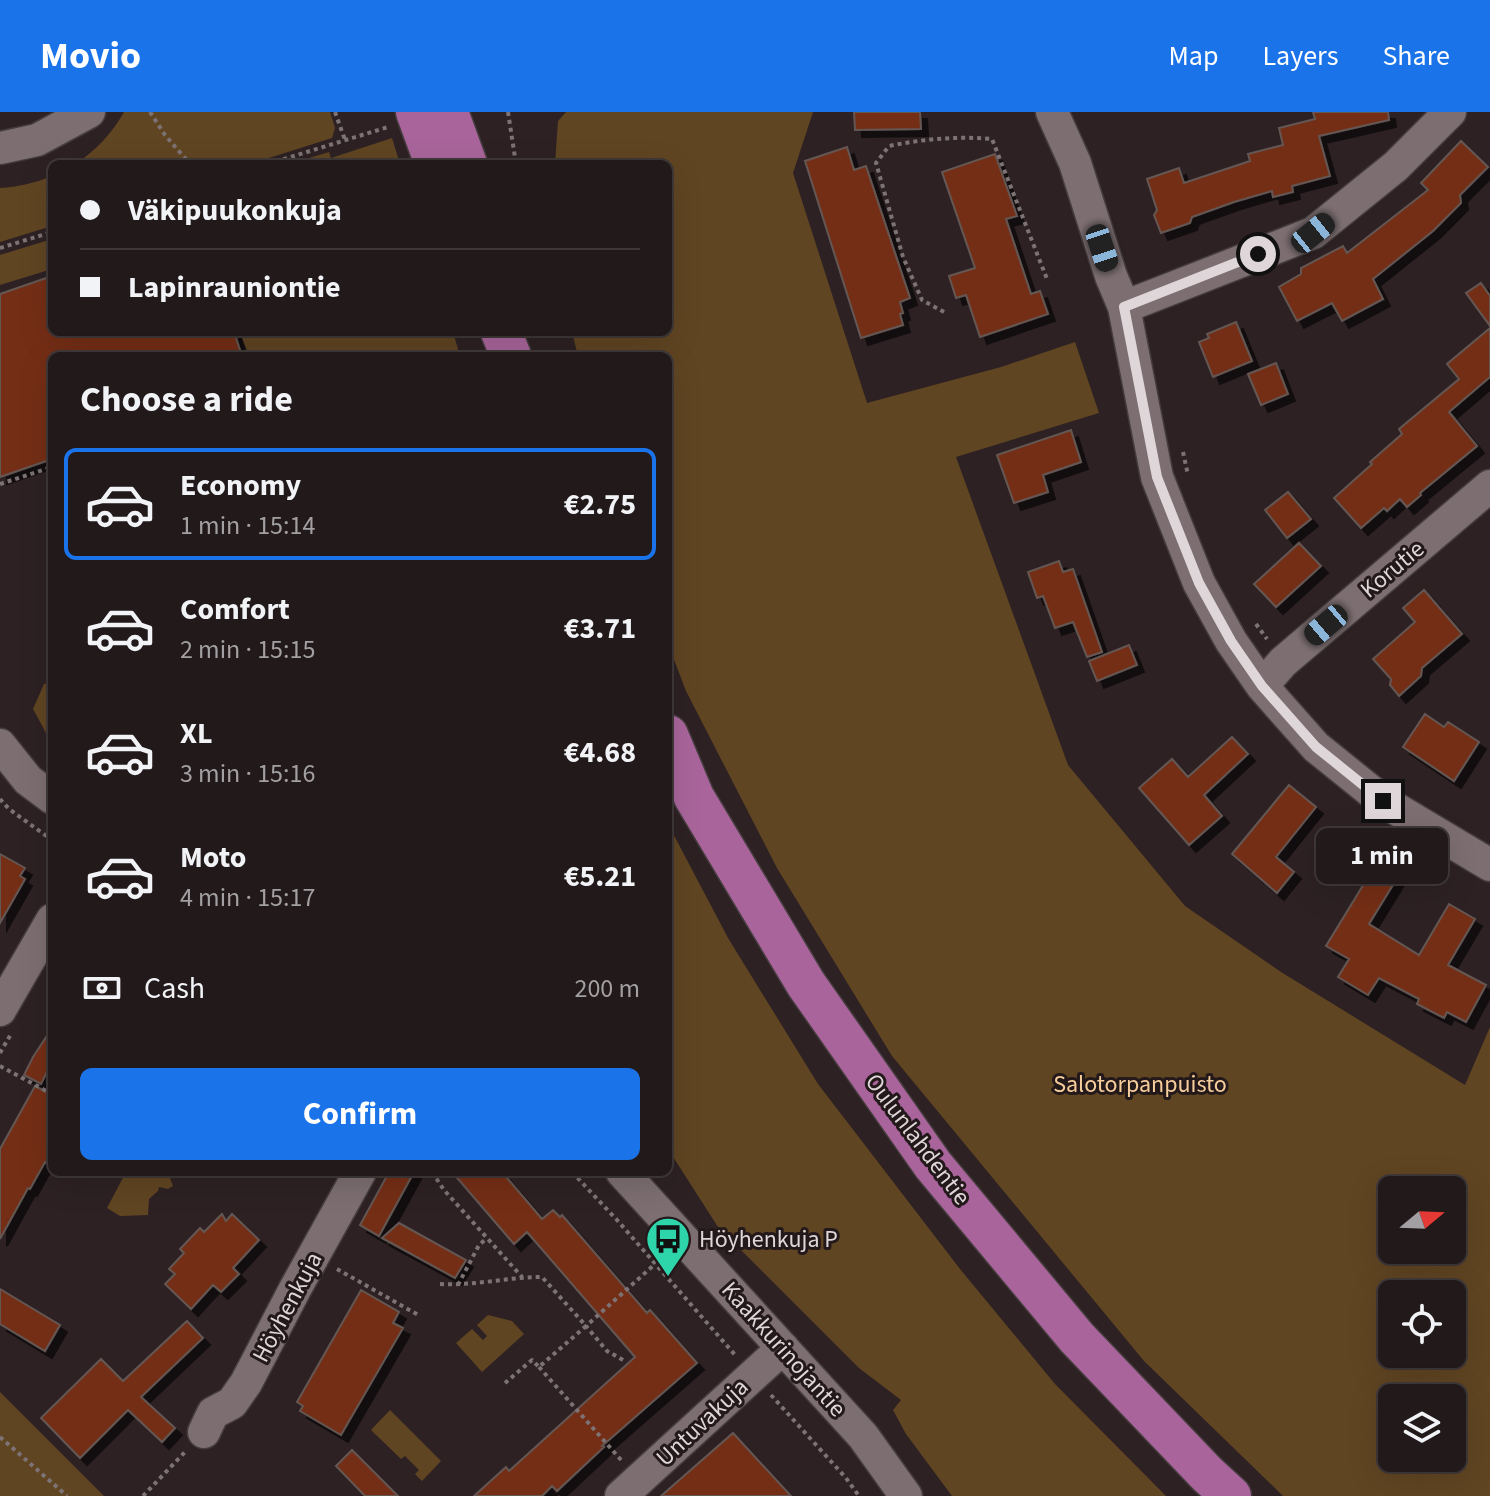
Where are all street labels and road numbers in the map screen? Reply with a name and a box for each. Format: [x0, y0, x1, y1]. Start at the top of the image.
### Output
street label: Korutie [1353, 532, 1432, 607]
street label: Oulunlahdentie [856, 1066, 979, 1212]
street label: Höyhenkuja [244, 1246, 331, 1369]
street label: Kaakkurinojantie [713, 1274, 854, 1425]
street label: Untuvakuja [648, 1370, 756, 1474]

